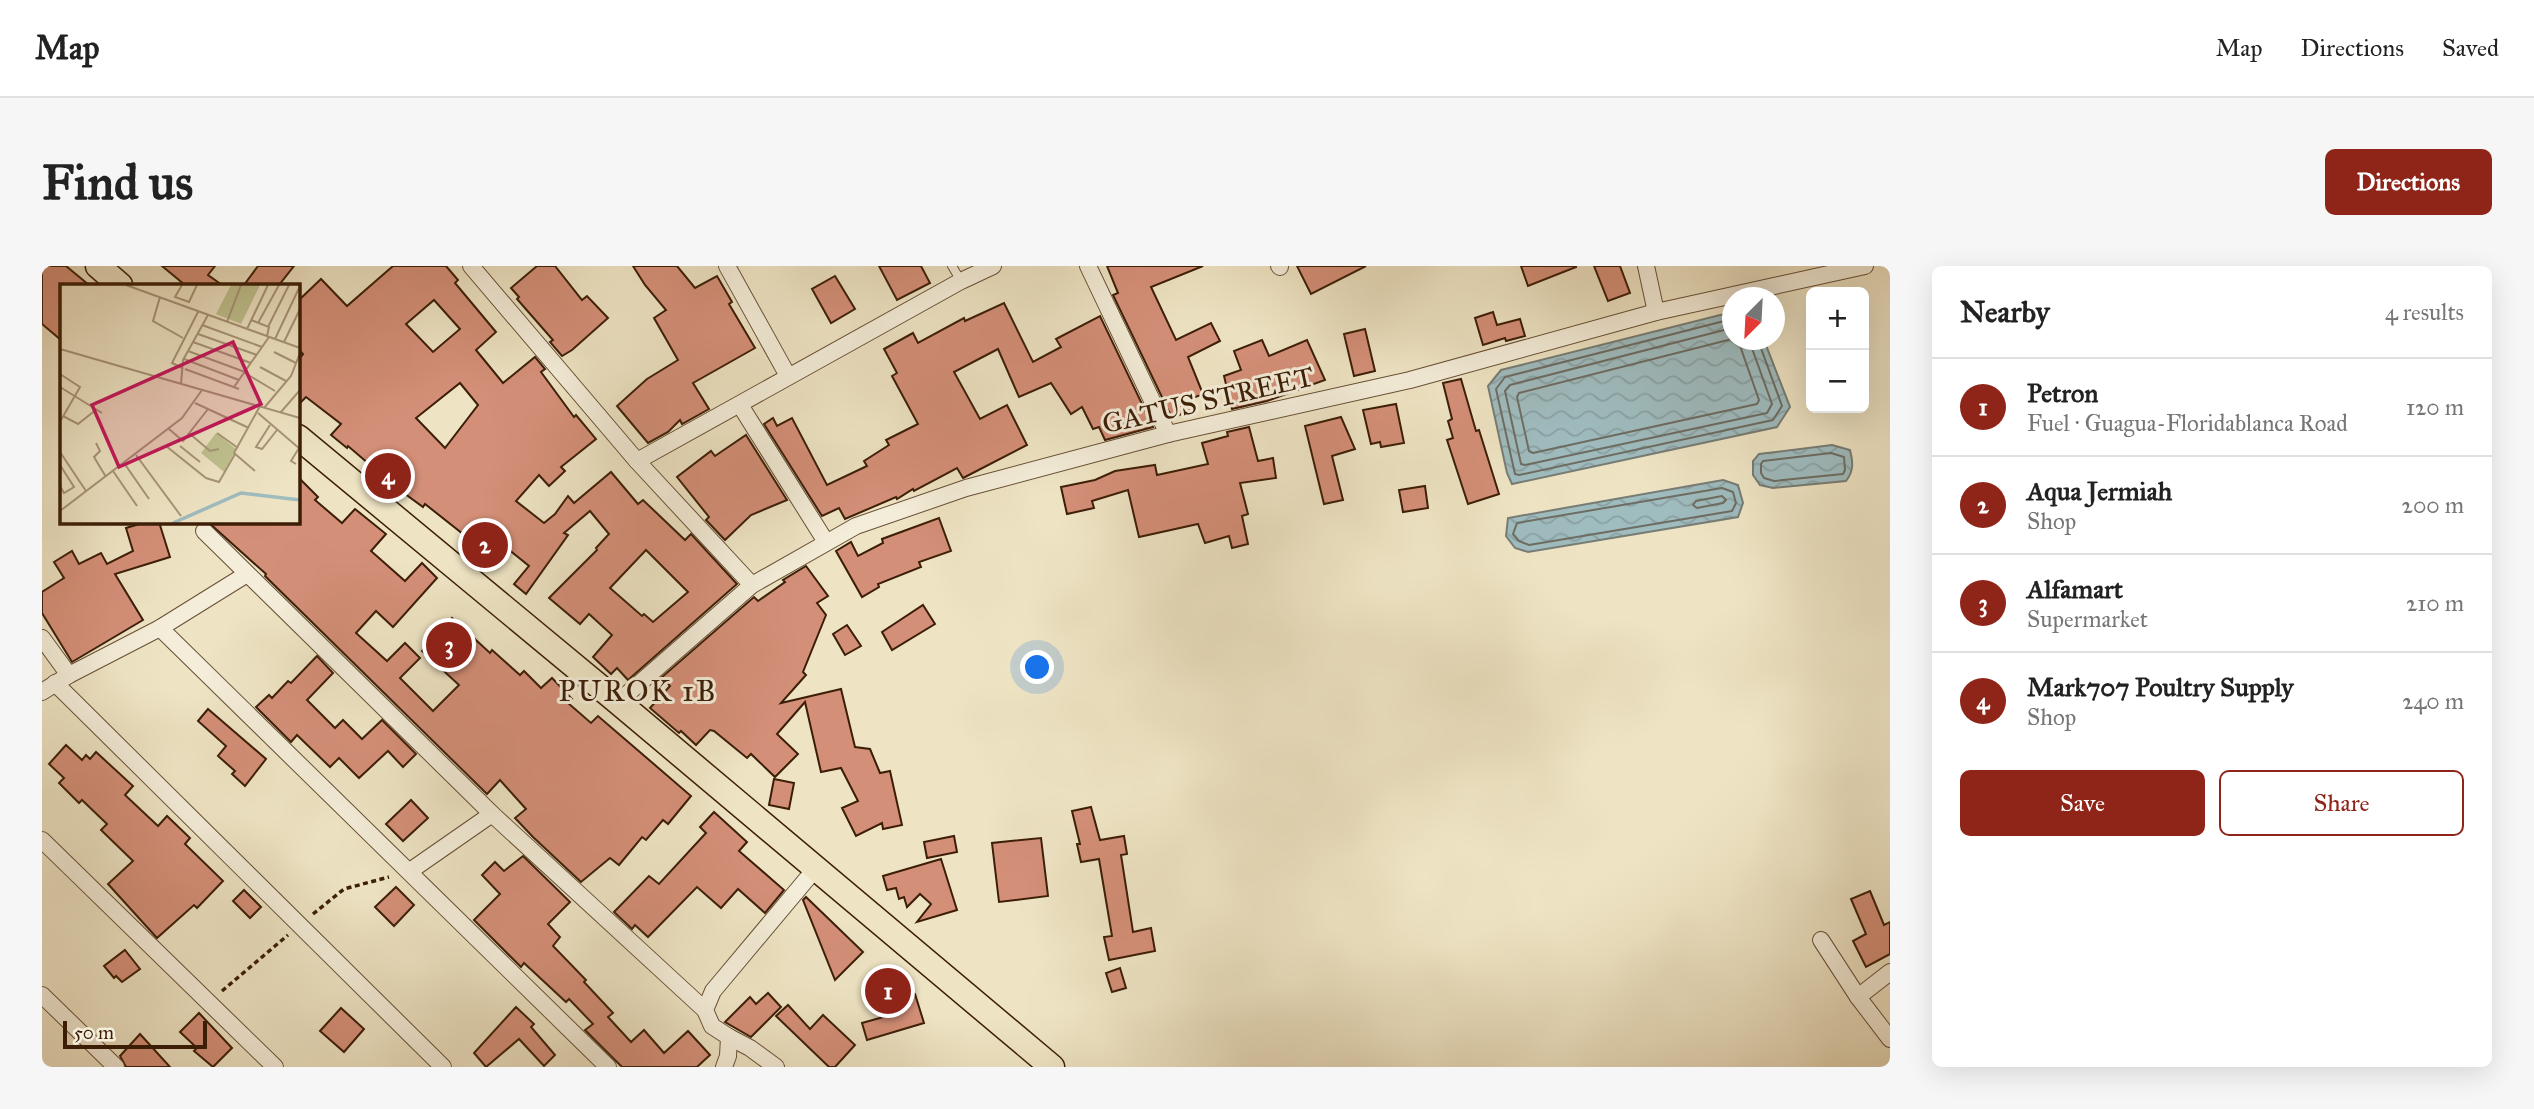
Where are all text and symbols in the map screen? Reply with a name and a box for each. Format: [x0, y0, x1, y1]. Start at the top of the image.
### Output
text: Map [35, 28, 99, 68]
text: Map [2216, 33, 2263, 63]
text: Directions [2301, 33, 2404, 63]
text: Saved [2442, 33, 2499, 63]
button: Directions [2325, 149, 2492, 215]
text: Find us [42, 153, 193, 212]
inset map [60, 284, 299, 523]
north arrow [1722, 287, 1785, 350]
map controls [1806, 287, 1869, 413]
button: + [1806, 287, 1869, 350]
text: Nearby [1960, 294, 2050, 330]
text: 4 results [2385, 298, 2464, 326]
button: − [1806, 350, 1869, 413]
street label: GATUS STREET [1099, 359, 1317, 441]
text: Petron [2027, 377, 2098, 409]
text: 1 [1978, 393, 1988, 421]
text: 120 m [2406, 393, 2464, 421]
text: Fuel · Guagua-Floridablanca Road [2027, 409, 2348, 437]
pin: 4 [365, 450, 411, 502]
text: Aqua Jermiah [2027, 475, 2172, 507]
text: 2 [1977, 491, 1989, 519]
text: 200 m [2402, 491, 2464, 519]
text: Shop [2027, 507, 2076, 535]
pin: 2 [462, 519, 508, 571]
text: Alfamart [2027, 573, 2123, 605]
text: 3 [1978, 589, 1988, 617]
text: 210 m [2406, 589, 2464, 617]
text: Supermarket [2027, 605, 2148, 633]
pin: 3 [426, 619, 472, 671]
your location [1020, 650, 1054, 684]
text: Mark707 Poultry Supply [2027, 671, 2293, 703]
district label: PUROK 1B [558, 673, 718, 709]
text: 4 [1977, 687, 1989, 715]
text: 240 m [2402, 687, 2464, 715]
text: Shop [2027, 703, 2076, 731]
button: Save [1960, 770, 2205, 836]
button: Share [2219, 770, 2464, 836]
pin: 1 [865, 965, 911, 1017]
scale bar [63, 1018, 206, 1050]
text: 50 m [74, 1021, 114, 1044]

